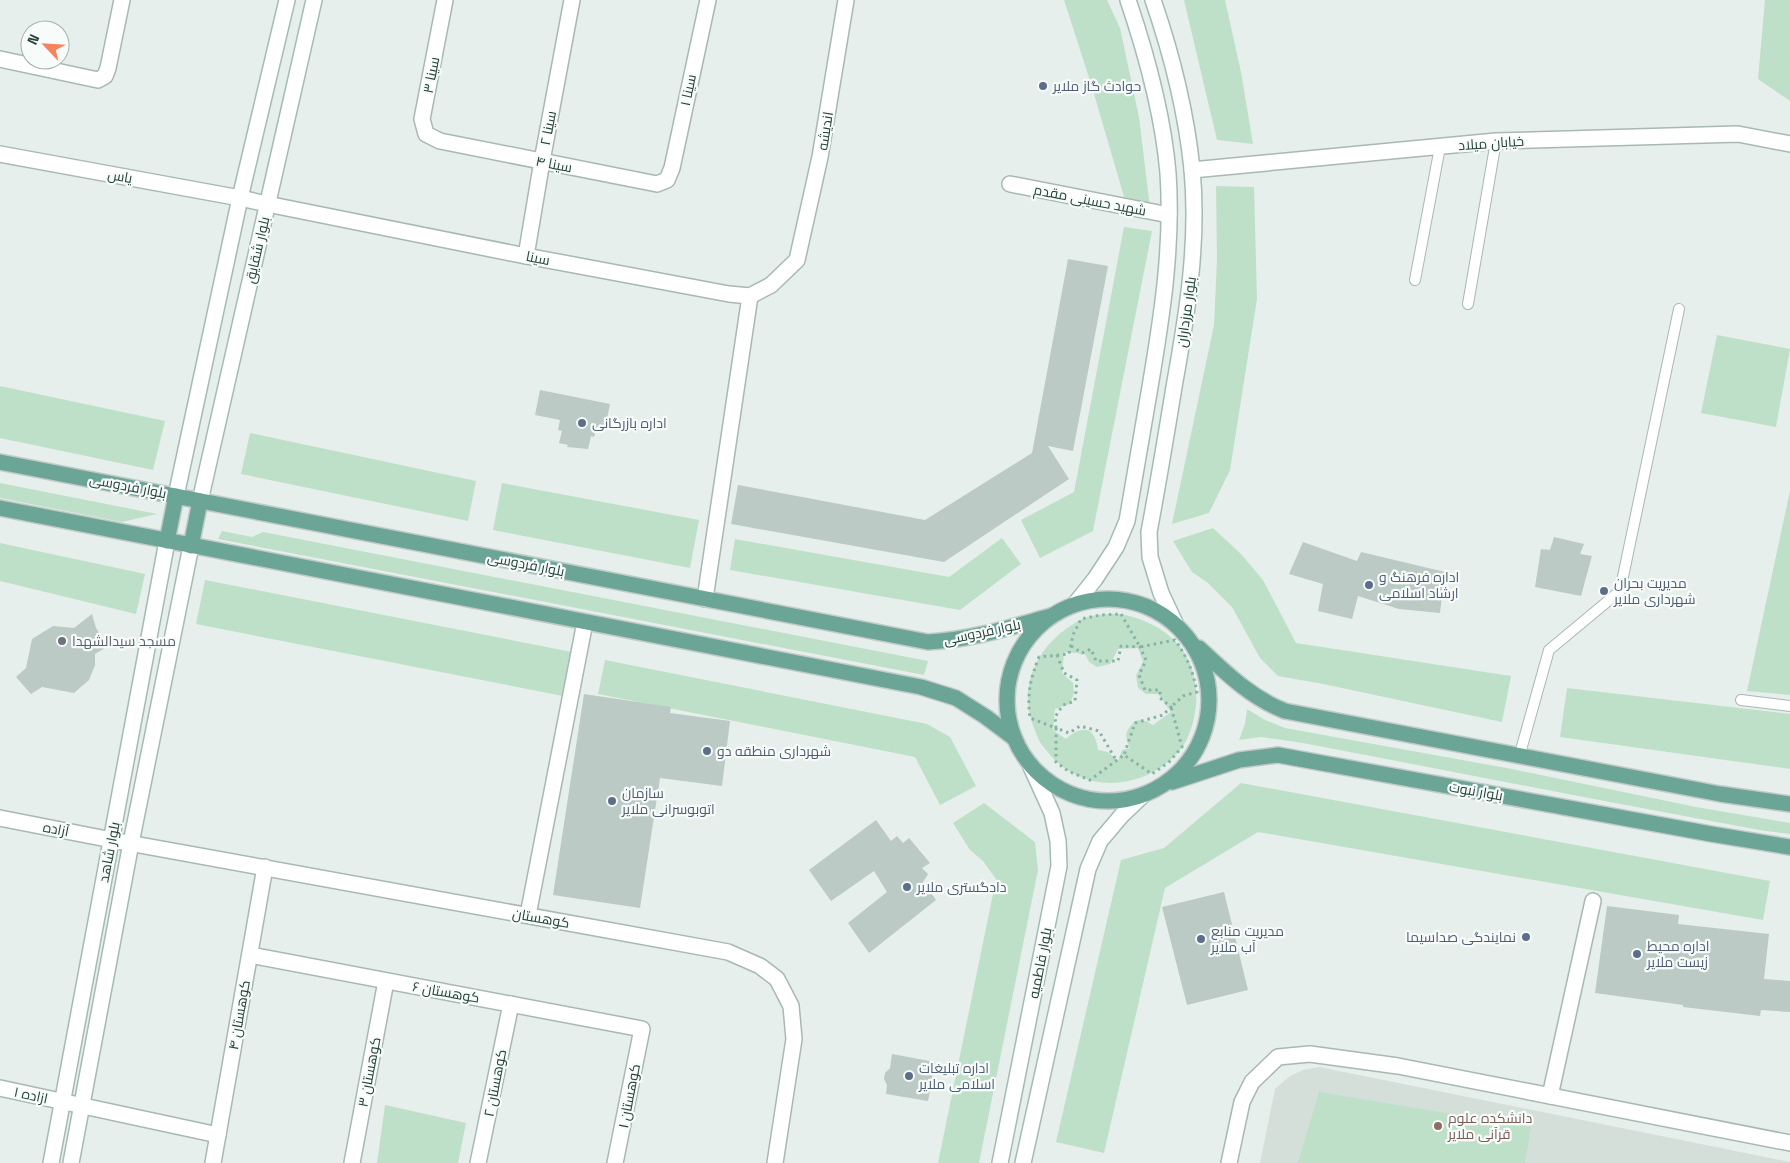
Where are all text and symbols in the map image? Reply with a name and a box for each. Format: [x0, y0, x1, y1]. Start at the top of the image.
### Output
north arrow [20, 20, 70, 70]
text: N [23, 31, 43, 48]
street label: سینا ۳ [419, 55, 443, 95]
street label: سینا ۱ [676, 73, 700, 107]
place label: حوادث گاز ملایر [1052, 77, 1141, 95]
marker: حوادث گاز ملایر [1037, 80, 1049, 92]
street label: سینا ۲ [536, 109, 560, 147]
street label: اندیشه [813, 110, 837, 152]
street label: خیابان میلاد [1457, 132, 1525, 154]
street label: سینا ۴ [534, 152, 574, 176]
street label: یاس [106, 165, 134, 187]
street label: شهید حسینی مقدم [1032, 180, 1148, 221]
street label: بلوار شقایق [241, 215, 273, 285]
street label: سینا [525, 247, 551, 269]
street label: بلوار مرزداران [1172, 275, 1200, 349]
place label: اداره بازرگانی [592, 414, 667, 432]
marker: اداره بازرگانی [576, 417, 588, 429]
street label: بلوار فردوسی [88, 470, 168, 502]
street label: بلوار فردوسی [486, 548, 566, 580]
place label: اداره فرهنگ و ارشاد اسلامی [1379, 568, 1459, 602]
place label: مدیریت بحران شهرداری ملایر [1613, 574, 1696, 608]
marker: اداره فرهنگ و ارشاد اسلامی [1363, 579, 1375, 591]
marker: مدیریت بحران شهرداری ملایر [1598, 585, 1610, 597]
street label: بلوار فردوسی [942, 615, 1022, 649]
place label: مسجد سیدالشهدا [72, 632, 176, 650]
marker: مسجد سیدالشهدا [56, 635, 68, 647]
place label: شهرداری منطقه دو [717, 742, 831, 760]
marker: شهرداری منطقه دو [701, 745, 713, 757]
street label: بلوار نبوت [1448, 777, 1504, 805]
place label: سازمان اتوبوسرانی ملایر [621, 784, 715, 818]
marker: سازمان اتوبوسرانی ملایر [606, 795, 618, 807]
street label: آزاده [41, 818, 71, 840]
street label: بلوار شاهد [94, 820, 124, 884]
place label: دادگستری ملایر [916, 878, 1007, 896]
marker: دادگستری ملایر [901, 881, 913, 893]
street label: کوهستان [511, 904, 571, 932]
place label: مدیریت منابع آب ملایر [1210, 922, 1284, 956]
street label: بلوار فاطمیه [1024, 926, 1056, 1000]
place label: نمایندگی صداسیما [1406, 928, 1516, 946]
marker: نمایندگی صداسیما [1520, 931, 1532, 943]
marker: مدیریت منابع آب ملایر [1195, 933, 1207, 945]
place label: اداره محیط زیست ملایر [1646, 937, 1709, 971]
marker: اداره محیط زیست ملایر [1631, 948, 1643, 960]
street label: کوهستان ۶ [411, 977, 481, 1007]
street label: کوهستان ۴ [224, 979, 254, 1051]
street label: کوهستان ۳ [353, 1036, 385, 1108]
street label: کوهستان ۲ [480, 1048, 510, 1118]
place label: اداره تبلیغات اسلامی ملایر [918, 1059, 995, 1093]
street label: کوهستان ۱ [614, 1062, 644, 1130]
marker: اداره تبلیغات اسلامی ملایر [903, 1070, 915, 1082]
street label: ازاده ۱ [12, 1083, 50, 1107]
place label: دانشکده علوم قرآنی ملایر [1447, 1109, 1532, 1143]
marker: دانشکده علوم قرآنی ملایر [1432, 1120, 1444, 1132]

